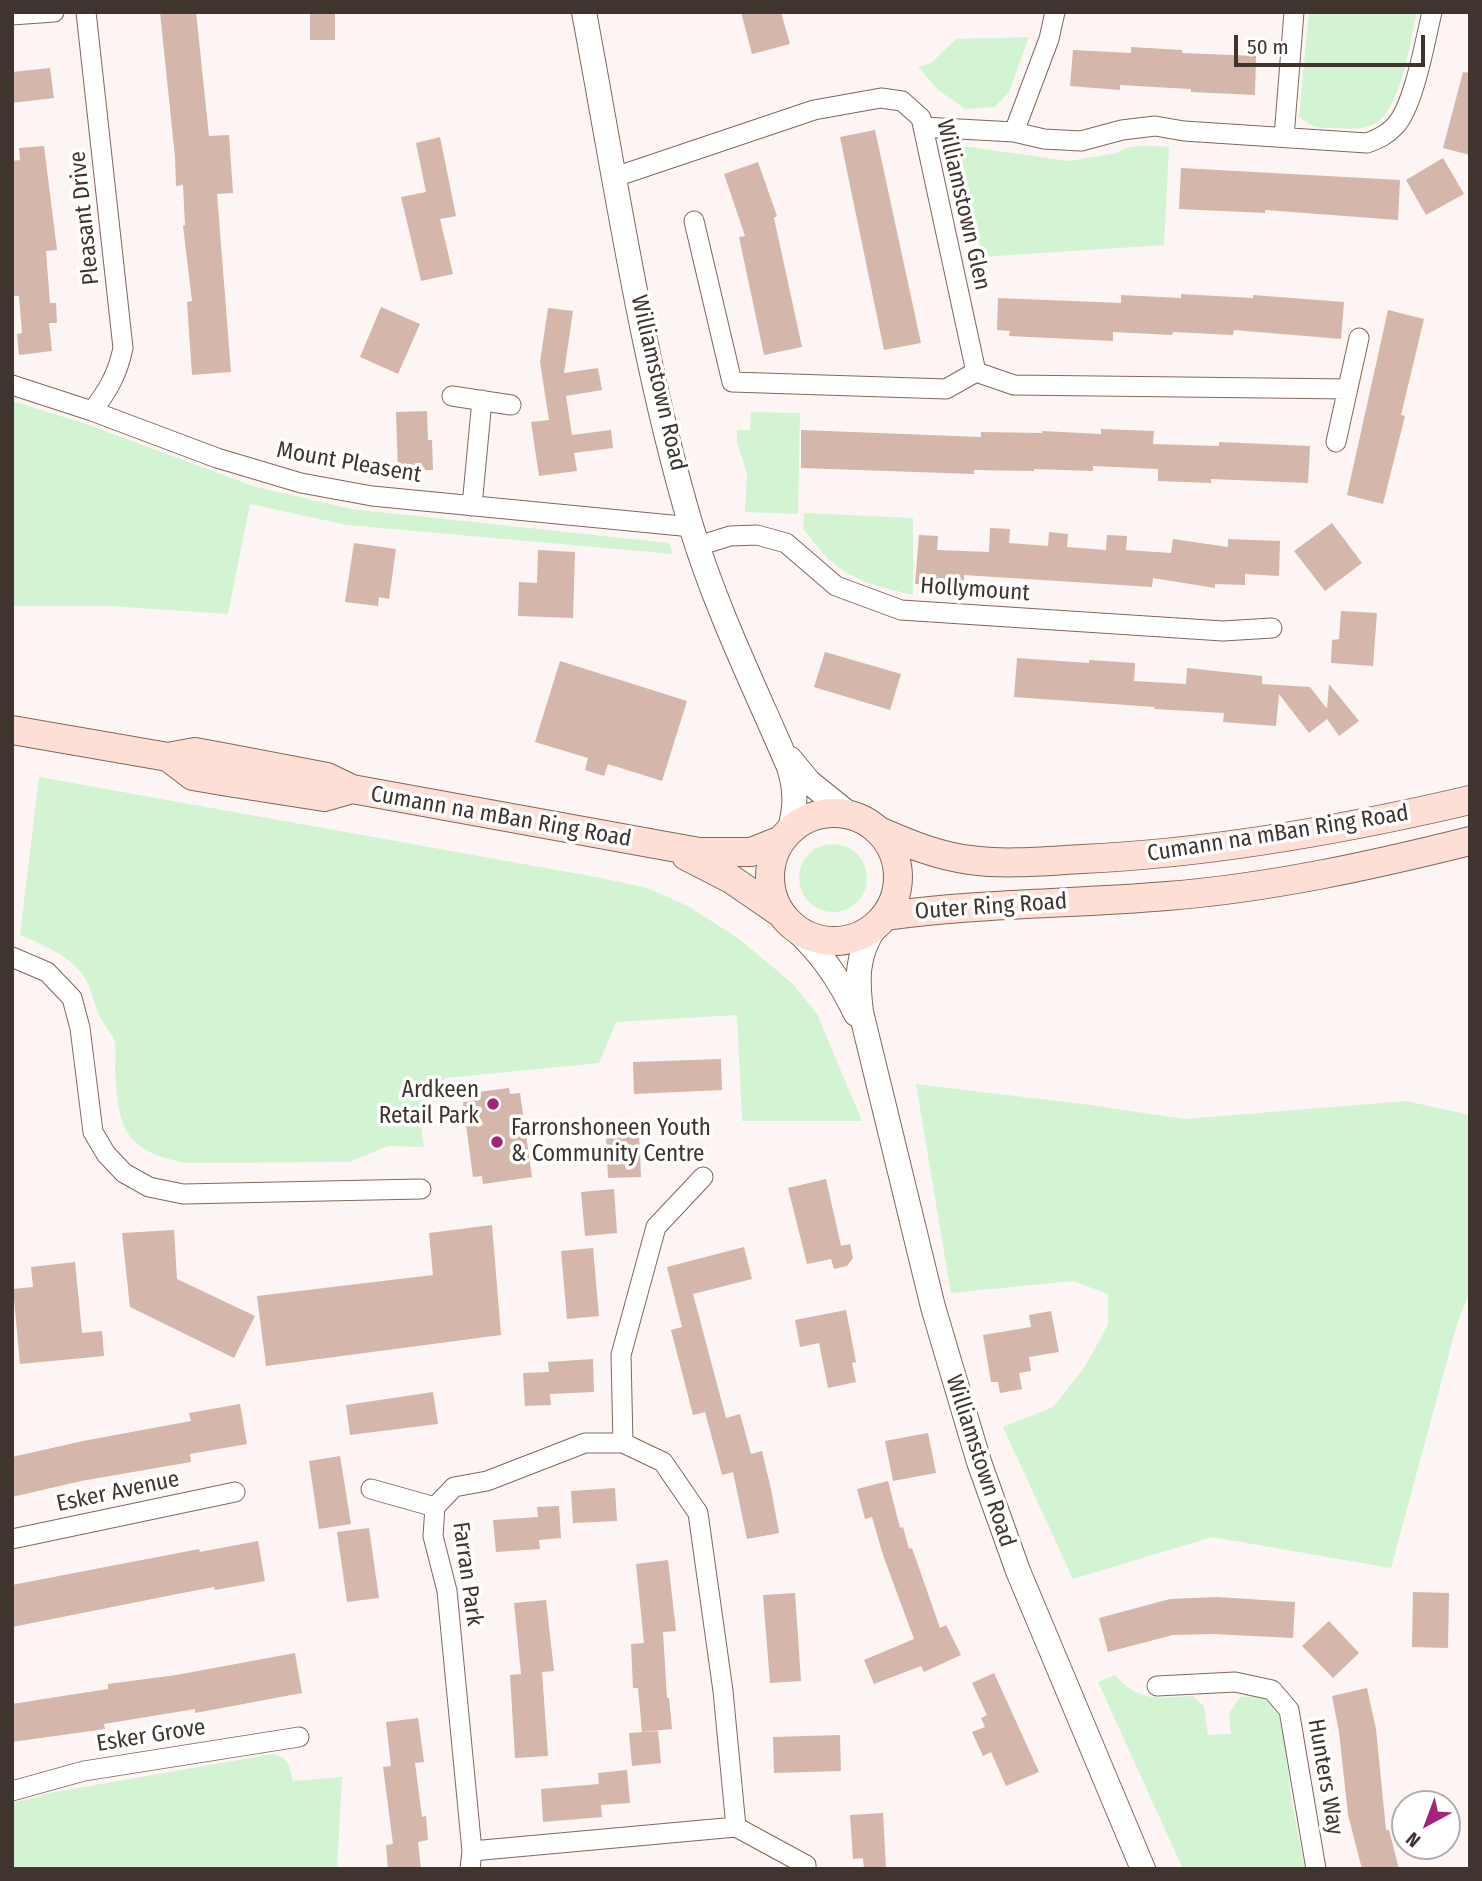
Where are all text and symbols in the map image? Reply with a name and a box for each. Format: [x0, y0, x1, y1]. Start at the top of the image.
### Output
scale bar [1237, 21, 1428, 65]
text: 50 m [1247, 34, 1289, 60]
street label: Williamstown Glen [930, 117, 996, 293]
street label: Pleasant Drive [64, 150, 106, 286]
street label: Williamstown Road [624, 293, 692, 473]
street label: Mount Pleasent [275, 437, 423, 489]
street label: Hollymount [919, 572, 1031, 608]
street label: Cumann na mBan Ring Road [369, 780, 633, 854]
street label: Cumann na mBan Ring Road [1145, 800, 1411, 868]
street label: Outer Ring Road [914, 888, 1068, 926]
place label: Ardkeen Retail Park [379, 1077, 479, 1131]
marker: Ardkeen Retail Park [485, 1096, 501, 1112]
place label: Farronshoneen Youth & Community Centre [511, 1115, 711, 1169]
marker: Farronshoneen Youth & Community Centre [489, 1134, 505, 1150]
street label: Williamstown Road [939, 1371, 1021, 1551]
street label: Esker Avenue [54, 1466, 182, 1518]
street label: Farran Park [446, 1520, 488, 1628]
street label: Esker Grove [95, 1714, 207, 1758]
street label: Hunters Way [1301, 1717, 1349, 1837]
north arrow [1391, 1790, 1461, 1860]
text: N [1401, 1827, 1425, 1852]

